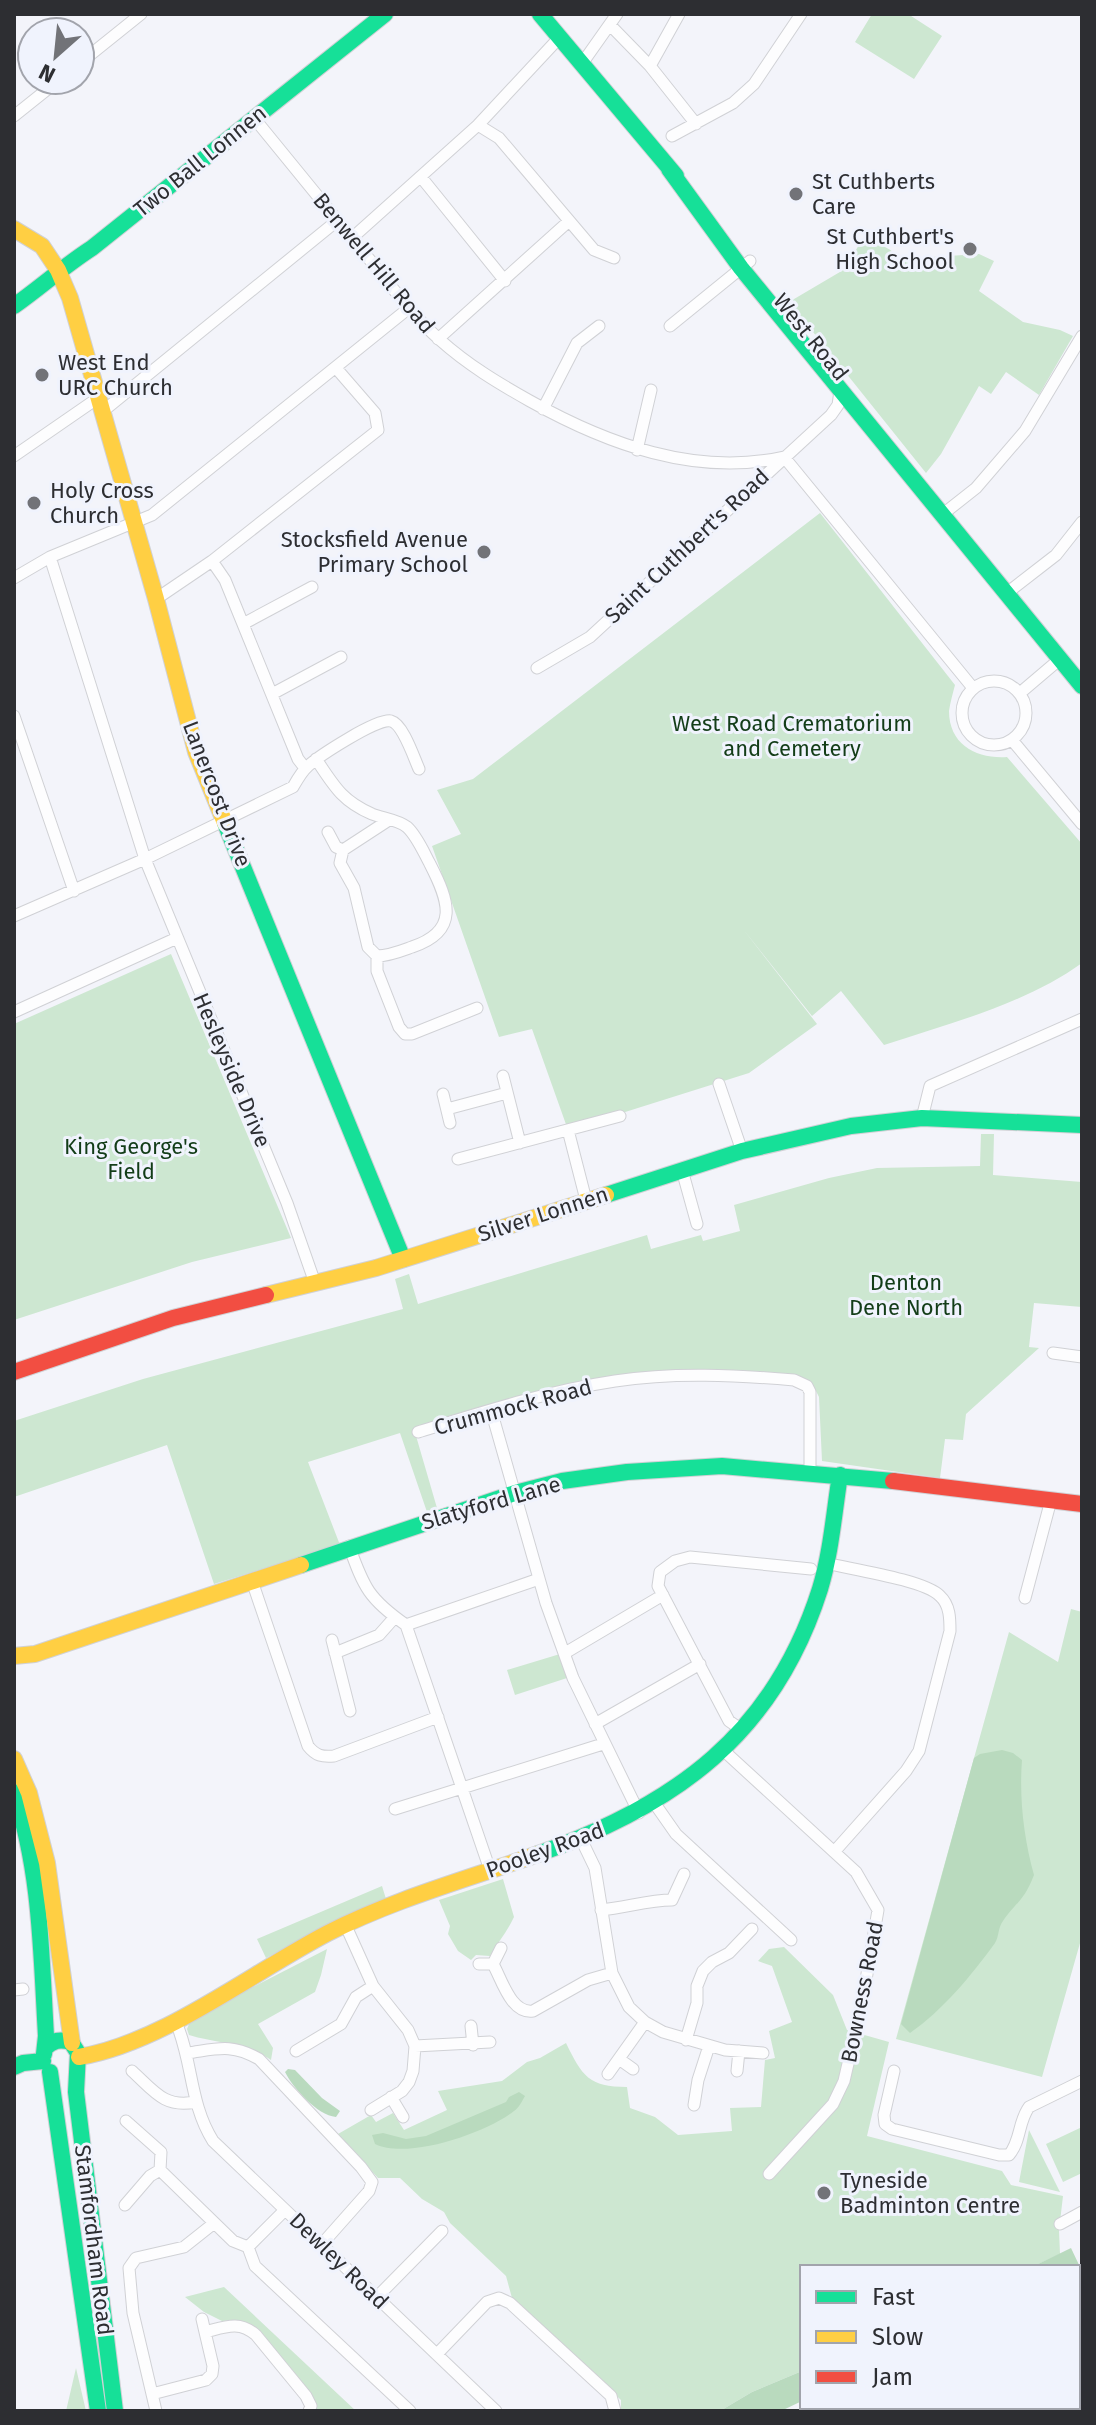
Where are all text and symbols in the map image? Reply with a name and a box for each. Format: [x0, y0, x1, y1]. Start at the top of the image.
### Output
north arrow [16, 16, 96, 96]
text: N [35, 58, 60, 89]
street label: Two Ball Lonnen [128, 99, 272, 223]
place label: St Cuthberts Care [812, 168, 935, 220]
marker: St Cuthberts Care [787, 185, 805, 203]
street label: Benwell Hill Road [307, 187, 441, 339]
place label: St Cuthbert's High School [827, 223, 954, 275]
marker: St Cuthbert's High School [961, 240, 979, 258]
street label: West Road [768, 288, 854, 386]
place label: West End URC Church [58, 349, 173, 401]
marker: West End URC Church [33, 366, 51, 384]
street label: Saint Cuthbert's Road [599, 463, 775, 629]
place label: Holy Cross Church [50, 477, 154, 529]
marker: Holy Cross Church [25, 494, 43, 512]
place label: Stocksfield Avenue Primary School [281, 526, 468, 578]
marker: Stocksfield Avenue Primary School [475, 543, 493, 561]
park label: West Road Crematorium and Cemetery [672, 710, 912, 762]
street label: Lanercost Drive [177, 717, 257, 871]
street label: Hesleyside Drive [187, 989, 277, 1151]
park label: King George's Field [64, 1133, 198, 1185]
street label: Silver Lonnen [474, 1180, 612, 1248]
park label: Denton Dene North [849, 1269, 963, 1321]
street label: Crummock Road [431, 1373, 595, 1441]
street label: Slatyford Lane [418, 1470, 564, 1536]
street label: Pooley Road [482, 1816, 608, 1884]
street label: Bowness Road [835, 1919, 889, 2065]
street label: Stamfordham Road [69, 2143, 119, 2337]
place label: Tyneside Badminton Centre [840, 2167, 1020, 2219]
marker: Tyneside Badminton Centre [815, 2184, 833, 2202]
street label: Dewley Road [284, 2207, 394, 2315]
legend [800, 2265, 1080, 2409]
text: Fast [872, 2283, 915, 2311]
text: Slow [872, 2323, 923, 2351]
text: Jam [872, 2363, 913, 2391]

